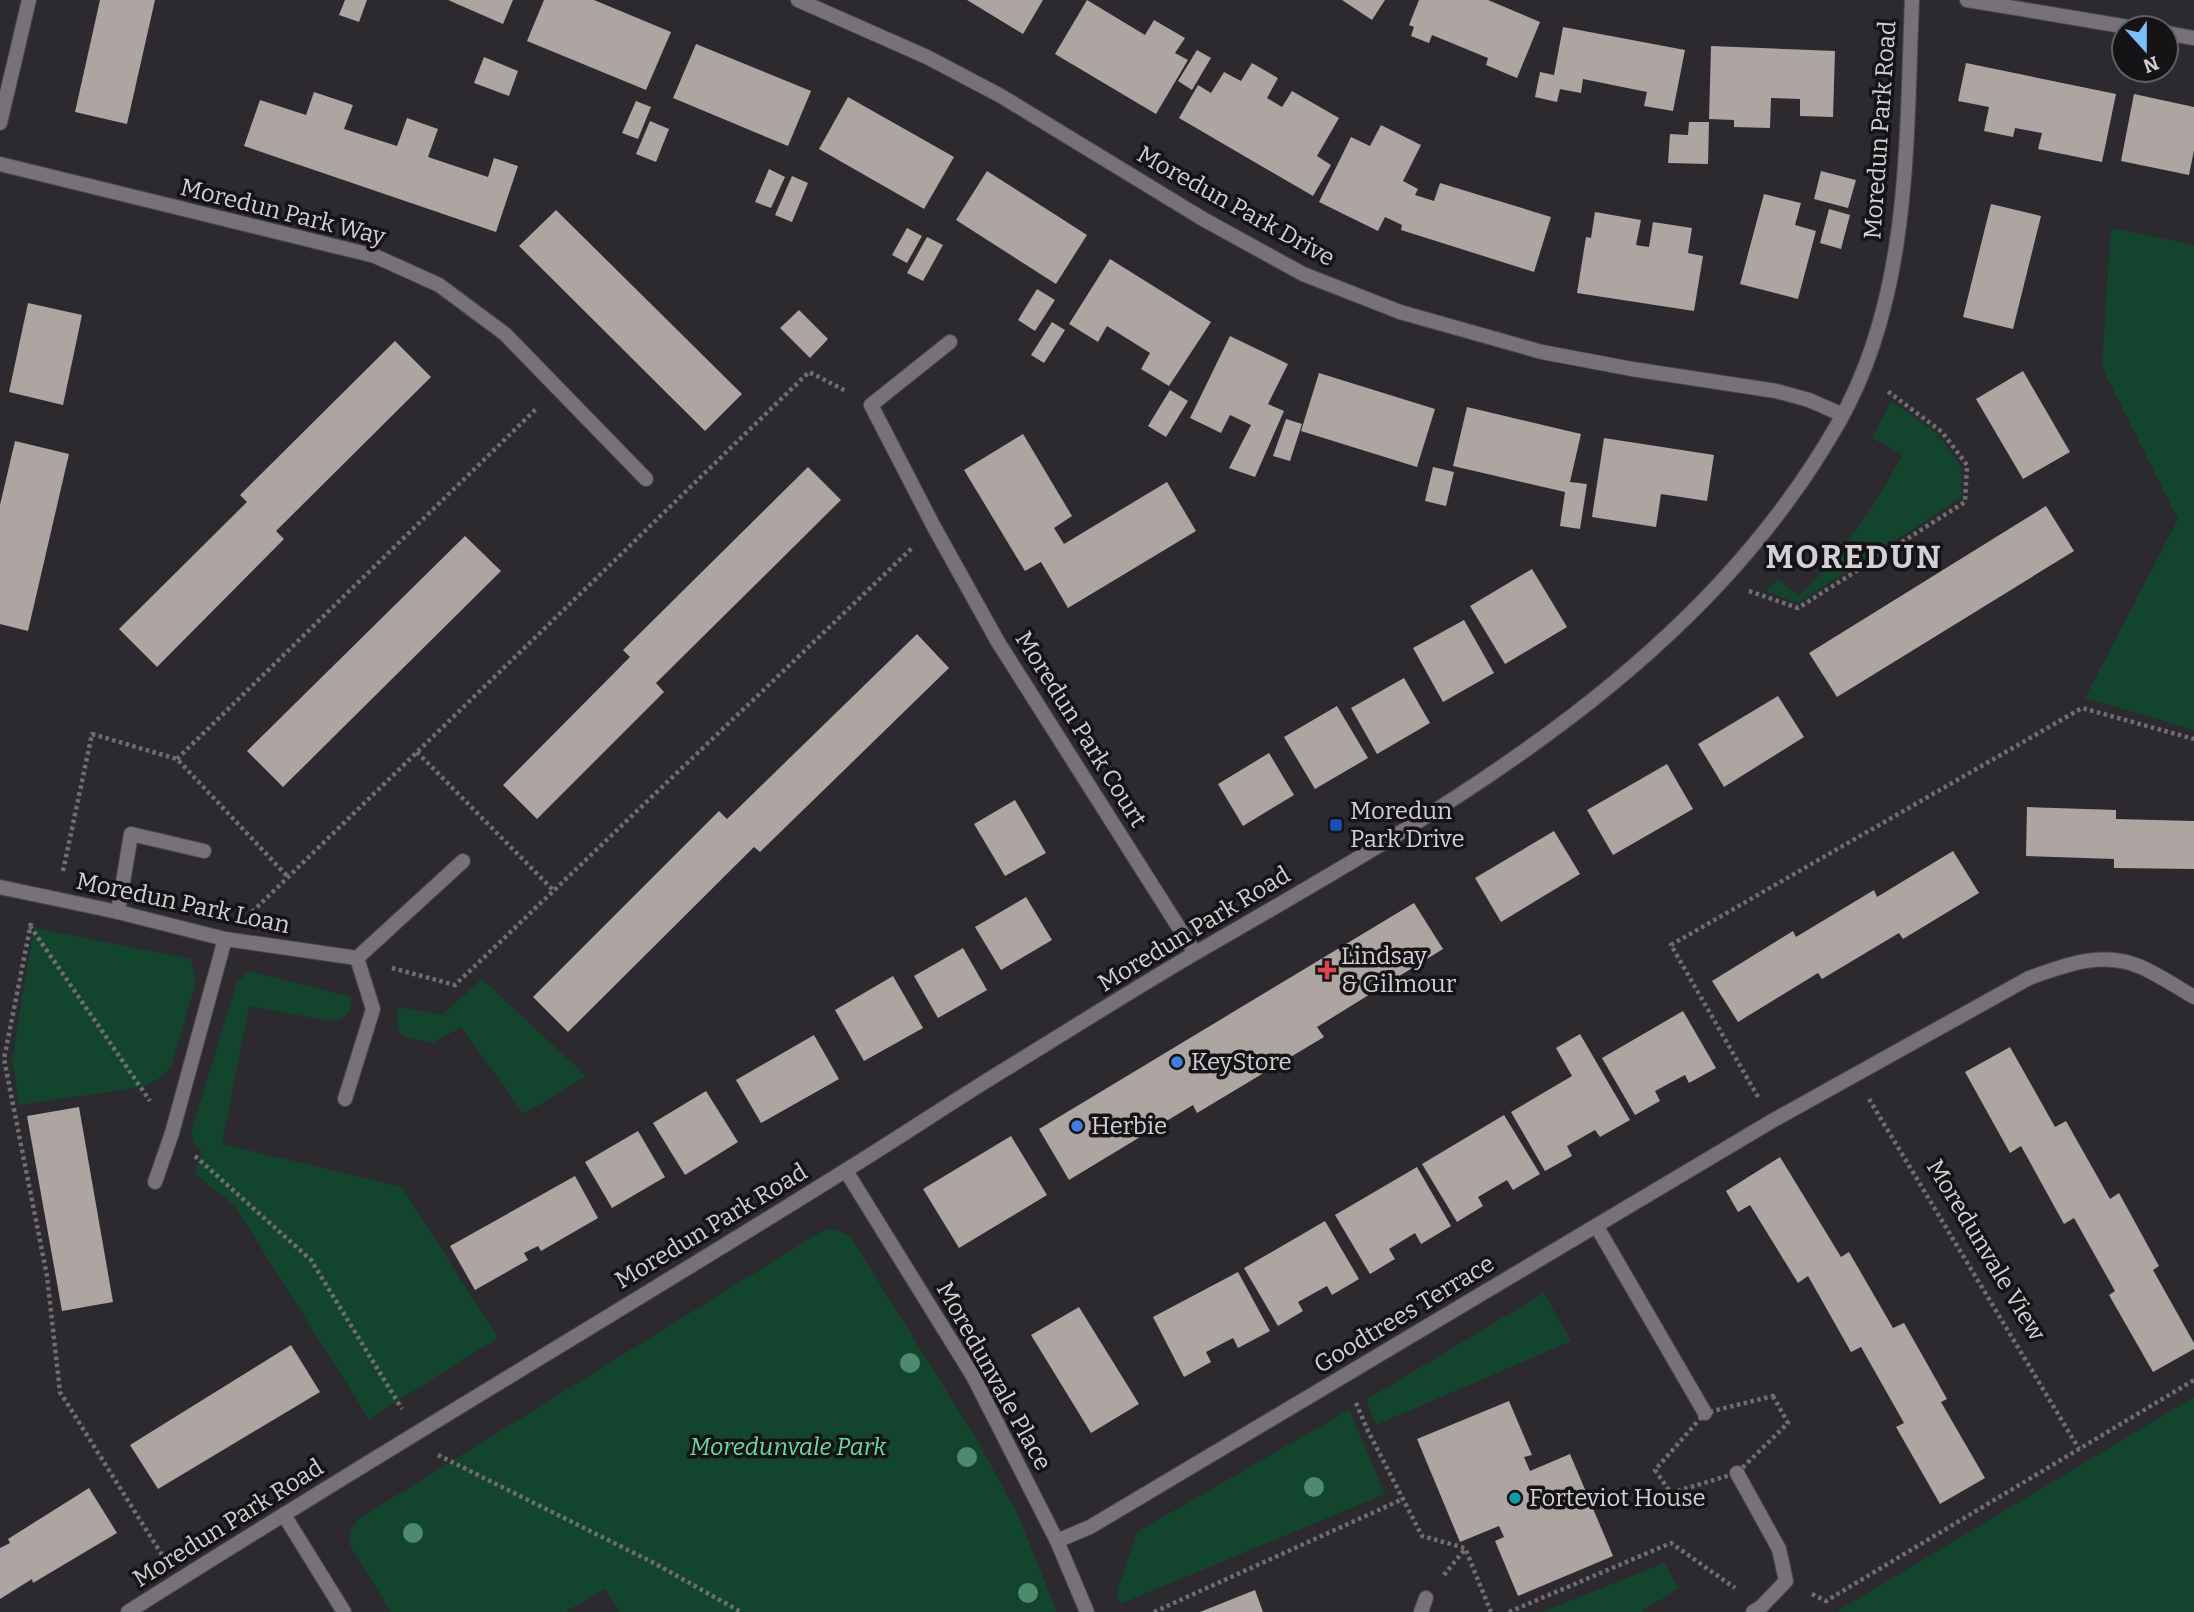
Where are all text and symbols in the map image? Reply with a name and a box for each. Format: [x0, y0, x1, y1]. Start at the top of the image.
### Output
north arrow [2110, 14, 2180, 84]
street label: Moredun Park Road [1858, 20, 1902, 240]
text: N [2140, 51, 2162, 78]
street label: Moredun Park Drive [1132, 140, 1340, 272]
street label: Moredun Park Way [178, 173, 389, 251]
district label: MOREDUN [1765, 538, 1943, 576]
street label: Moredun Park Court [1009, 626, 1153, 832]
place label: Moredun Park Drive [1350, 797, 1465, 853]
marker: Moredun Park Drive [1328, 817, 1344, 833]
street label: Moredun Park Road [1093, 861, 1295, 997]
street label: Moredun Park Loan [74, 867, 292, 939]
place label: Lindsay & Gilmour [1341, 942, 1457, 998]
marker: Lindsay & Gilmour [1319, 962, 1335, 978]
place label: KeyStore [1191, 1048, 1292, 1076]
marker: KeyStore [1169, 1054, 1185, 1070]
place label: Herbie [1091, 1112, 1167, 1140]
marker: Herbie [1069, 1118, 1085, 1134]
street label: Moredunvale View [1921, 1154, 2052, 1346]
street label: Moredun Park Road [610, 1158, 812, 1294]
street label: Goodtrees Terrace [1309, 1249, 1499, 1379]
street label: Moredunvale Place [931, 1277, 1057, 1475]
park label: Moredunvale Park [690, 1433, 887, 1461]
street label: Moredun Park Road [128, 1453, 328, 1593]
place label: Forteviot House [1529, 1484, 1706, 1512]
marker: Forteviot House [1507, 1490, 1523, 1506]

